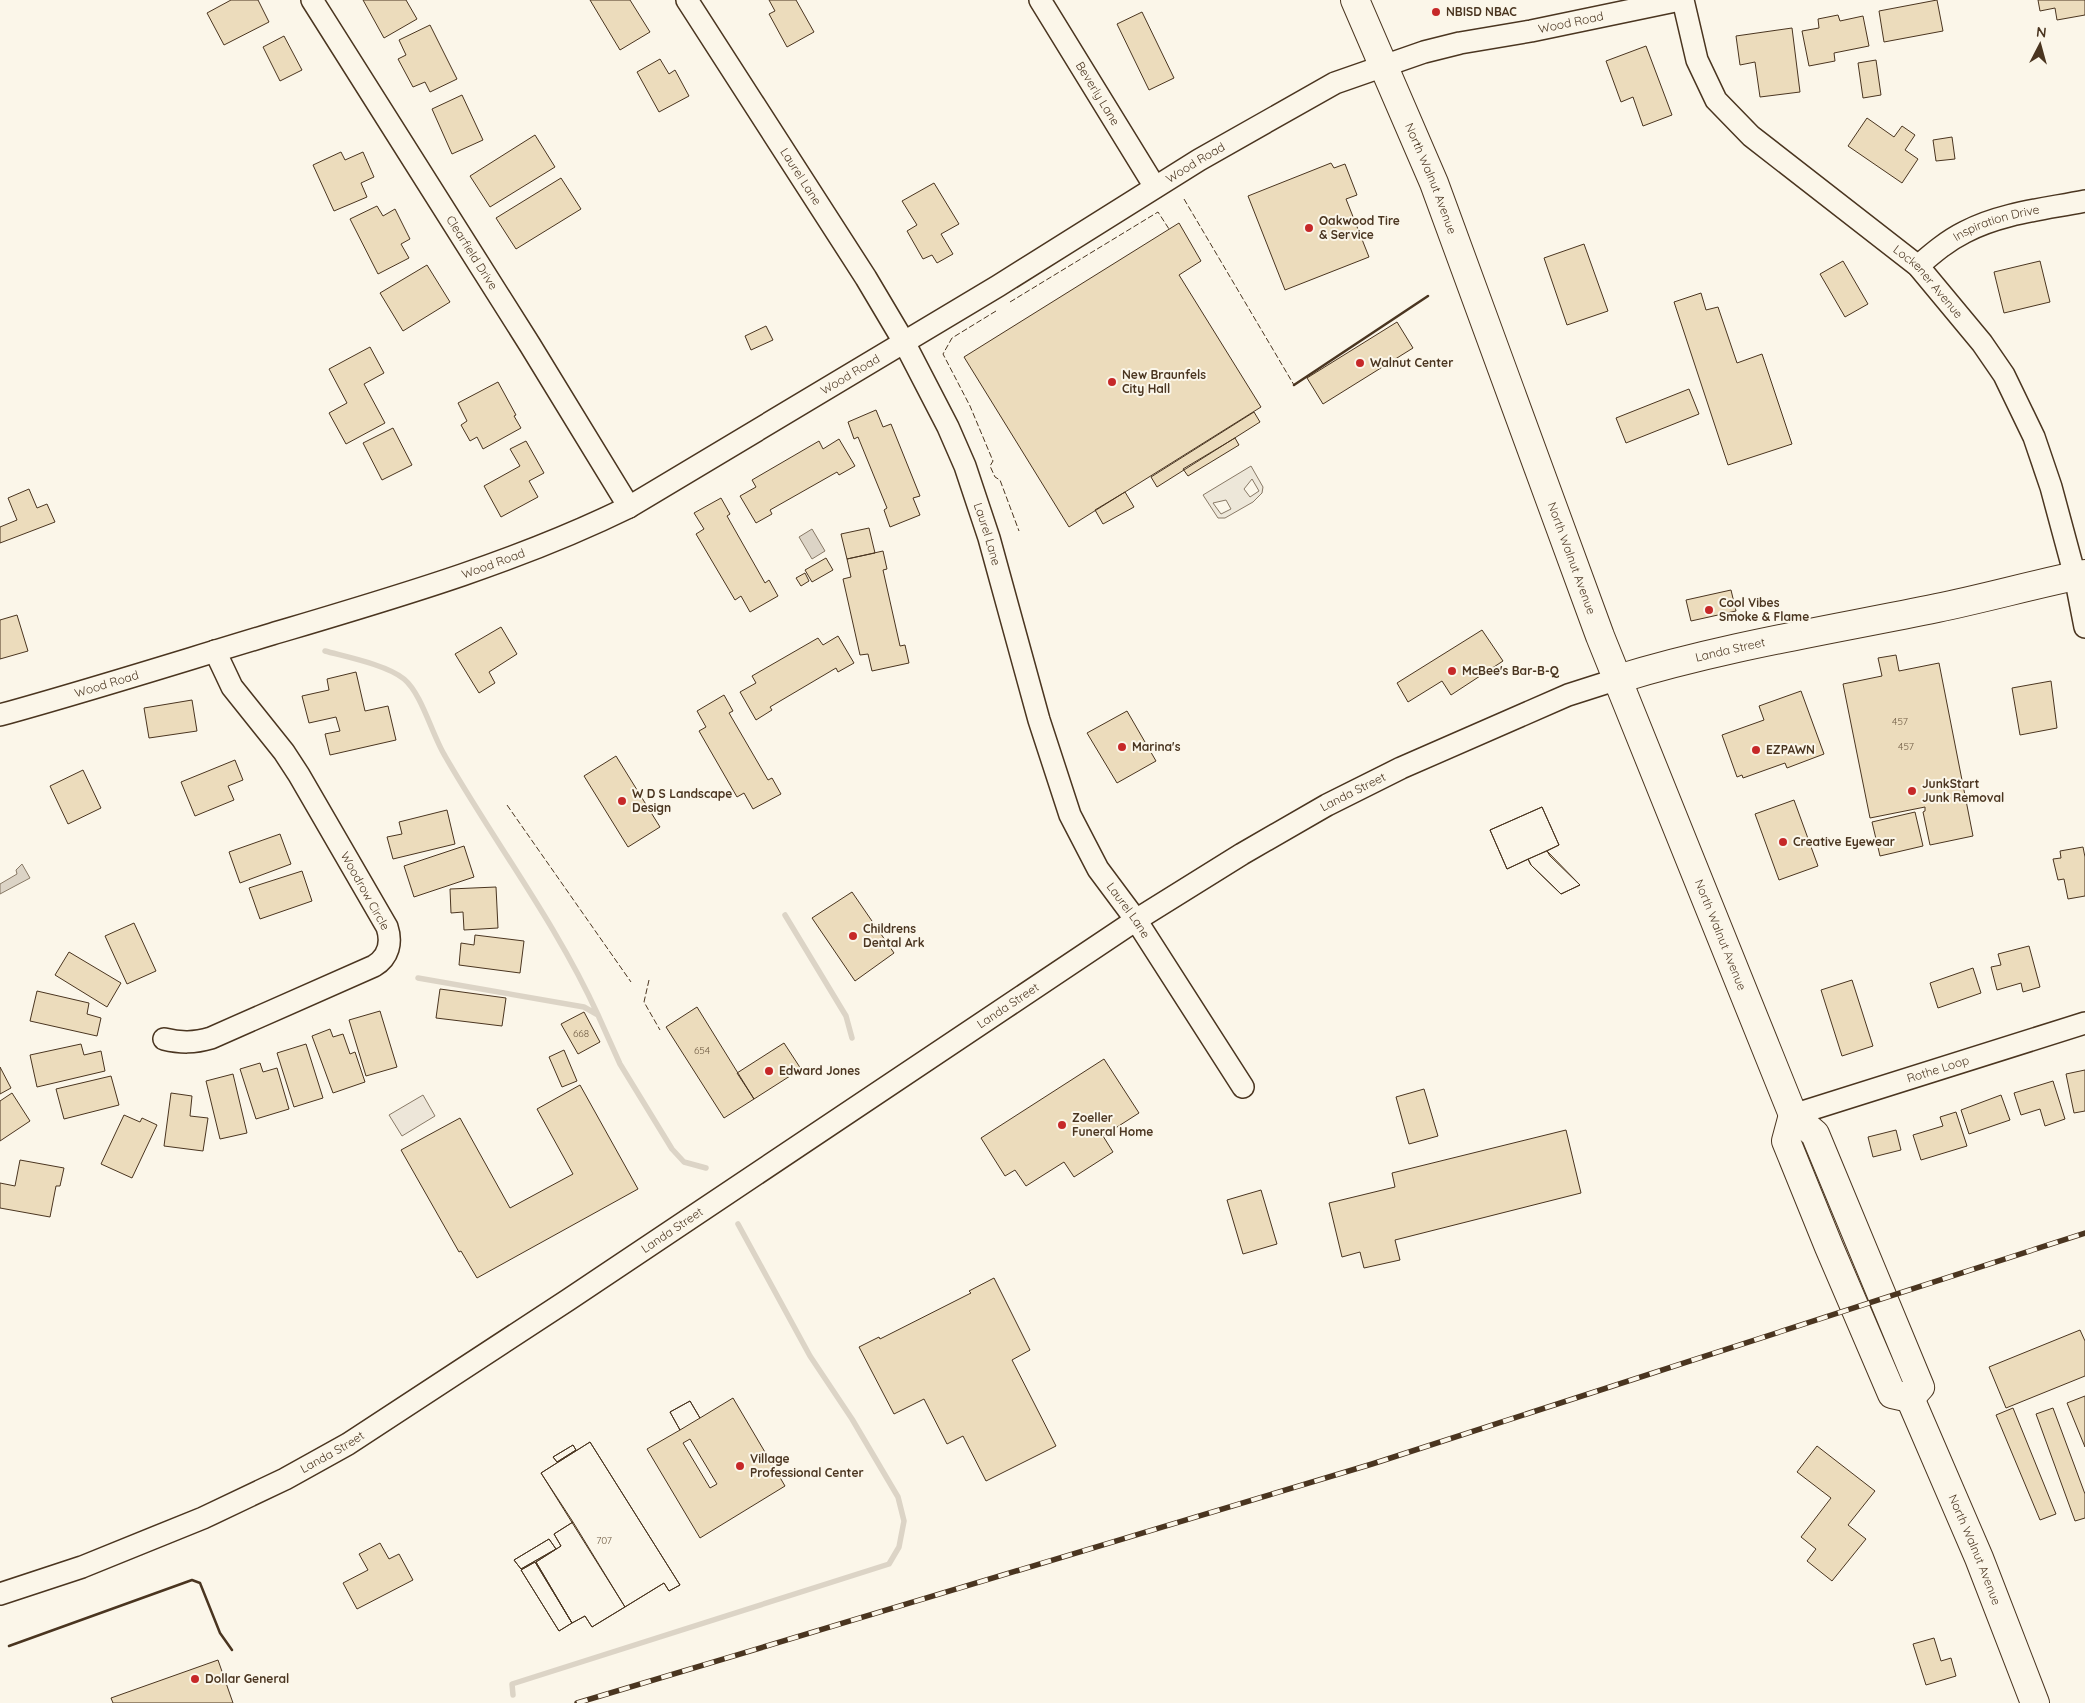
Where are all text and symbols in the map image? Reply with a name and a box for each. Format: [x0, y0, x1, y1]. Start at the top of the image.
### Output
place label: NBISD NBAC [1446, 4, 1517, 19]
marker: NBISD NBAC [1430, 6, 1442, 18]
street label: Wood Road [1537, 8, 1605, 36]
north arrow [2015, 20, 2065, 70]
text: N [2035, 23, 2047, 42]
street label: Beverly Lane [1073, 59, 1124, 128]
street label: North Walnut Avenue [1402, 121, 1460, 236]
street label: Wood Road [1163, 139, 1227, 186]
street label: Laurel Lane [777, 145, 825, 208]
street label: Inspiration Drive [1950, 201, 2041, 244]
street label: Clearfield Drive [443, 213, 501, 293]
place label: Oakwood Tire & Service [1319, 213, 1400, 242]
marker: Oakwood Tire & Service [1303, 222, 1315, 234]
street label: Lockener Avenue [1890, 242, 1966, 321]
street label: Wood Road [818, 351, 882, 398]
place label: Walnut Center [1370, 355, 1453, 370]
marker: Walnut Center [1354, 357, 1366, 369]
place label: New Braunfels City Hall [1122, 367, 1206, 396]
marker: New Braunfels City Hall [1106, 376, 1118, 388]
street label: North Walnut Avenue [1545, 500, 1599, 617]
street label: Laurel Lane [971, 501, 1004, 567]
street label: Wood Road [459, 545, 527, 582]
place label: Cool Vibes Smoke & Flame [1719, 595, 1809, 624]
marker: Cool Vibes Smoke & Flame [1703, 604, 1715, 616]
street label: Landa Street [1694, 634, 1766, 665]
place label: McBee's Bar-B-Q [1462, 663, 1560, 678]
marker: McBee's Bar-B-Q [1446, 665, 1458, 677]
street label: Wood Road [73, 667, 140, 700]
house number: 457 [1892, 715, 1908, 728]
place label: Marina's [1132, 739, 1181, 754]
house number: 457 [1898, 740, 1914, 753]
marker: Marina's [1116, 741, 1128, 753]
place label: EZPAWN [1766, 742, 1815, 757]
marker: EZPAWN [1750, 744, 1762, 756]
street label: Landa Street [1317, 769, 1388, 814]
place label: JunkStart Junk Removal [1922, 776, 2004, 805]
marker: JunkStart Junk Removal [1906, 785, 1918, 797]
place label: W D S Landscape Design [632, 786, 732, 815]
marker: W D S Landscape Design [616, 795, 628, 807]
place label: Creative Eyewear [1793, 834, 1895, 849]
marker: Creative Eyewear [1777, 836, 1789, 848]
street label: Woodrow Circle [338, 849, 393, 933]
street label: North Walnut Avenue [1692, 877, 1750, 993]
street label: Laurel Lane [1104, 879, 1154, 941]
place label: Childrens Dental Ark [863, 921, 925, 950]
marker: Childrens Dental Ark [847, 930, 859, 942]
street label: Landa Street [974, 979, 1041, 1031]
house number: 668 [573, 1027, 589, 1040]
house number: 654 [694, 1044, 710, 1057]
street label: Rothe Loop [1905, 1052, 1971, 1086]
place label: Edward Jones [779, 1063, 860, 1078]
marker: Edward Jones [763, 1065, 775, 1077]
place label: Zoeller Funeral Home [1072, 1110, 1153, 1139]
marker: Zoeller Funeral Home [1056, 1119, 1068, 1131]
street label: Landa Street [638, 1204, 706, 1256]
street label: Landa Street [297, 1428, 367, 1476]
place label: Village Professional Center [750, 1451, 864, 1480]
marker: Village Professional Center [734, 1460, 746, 1472]
street label: North Walnut Avenue [1945, 1492, 2005, 1607]
house number: 707 [596, 1534, 612, 1547]
place label: Dollar General [205, 1671, 289, 1686]
marker: Dollar General [189, 1673, 201, 1685]

